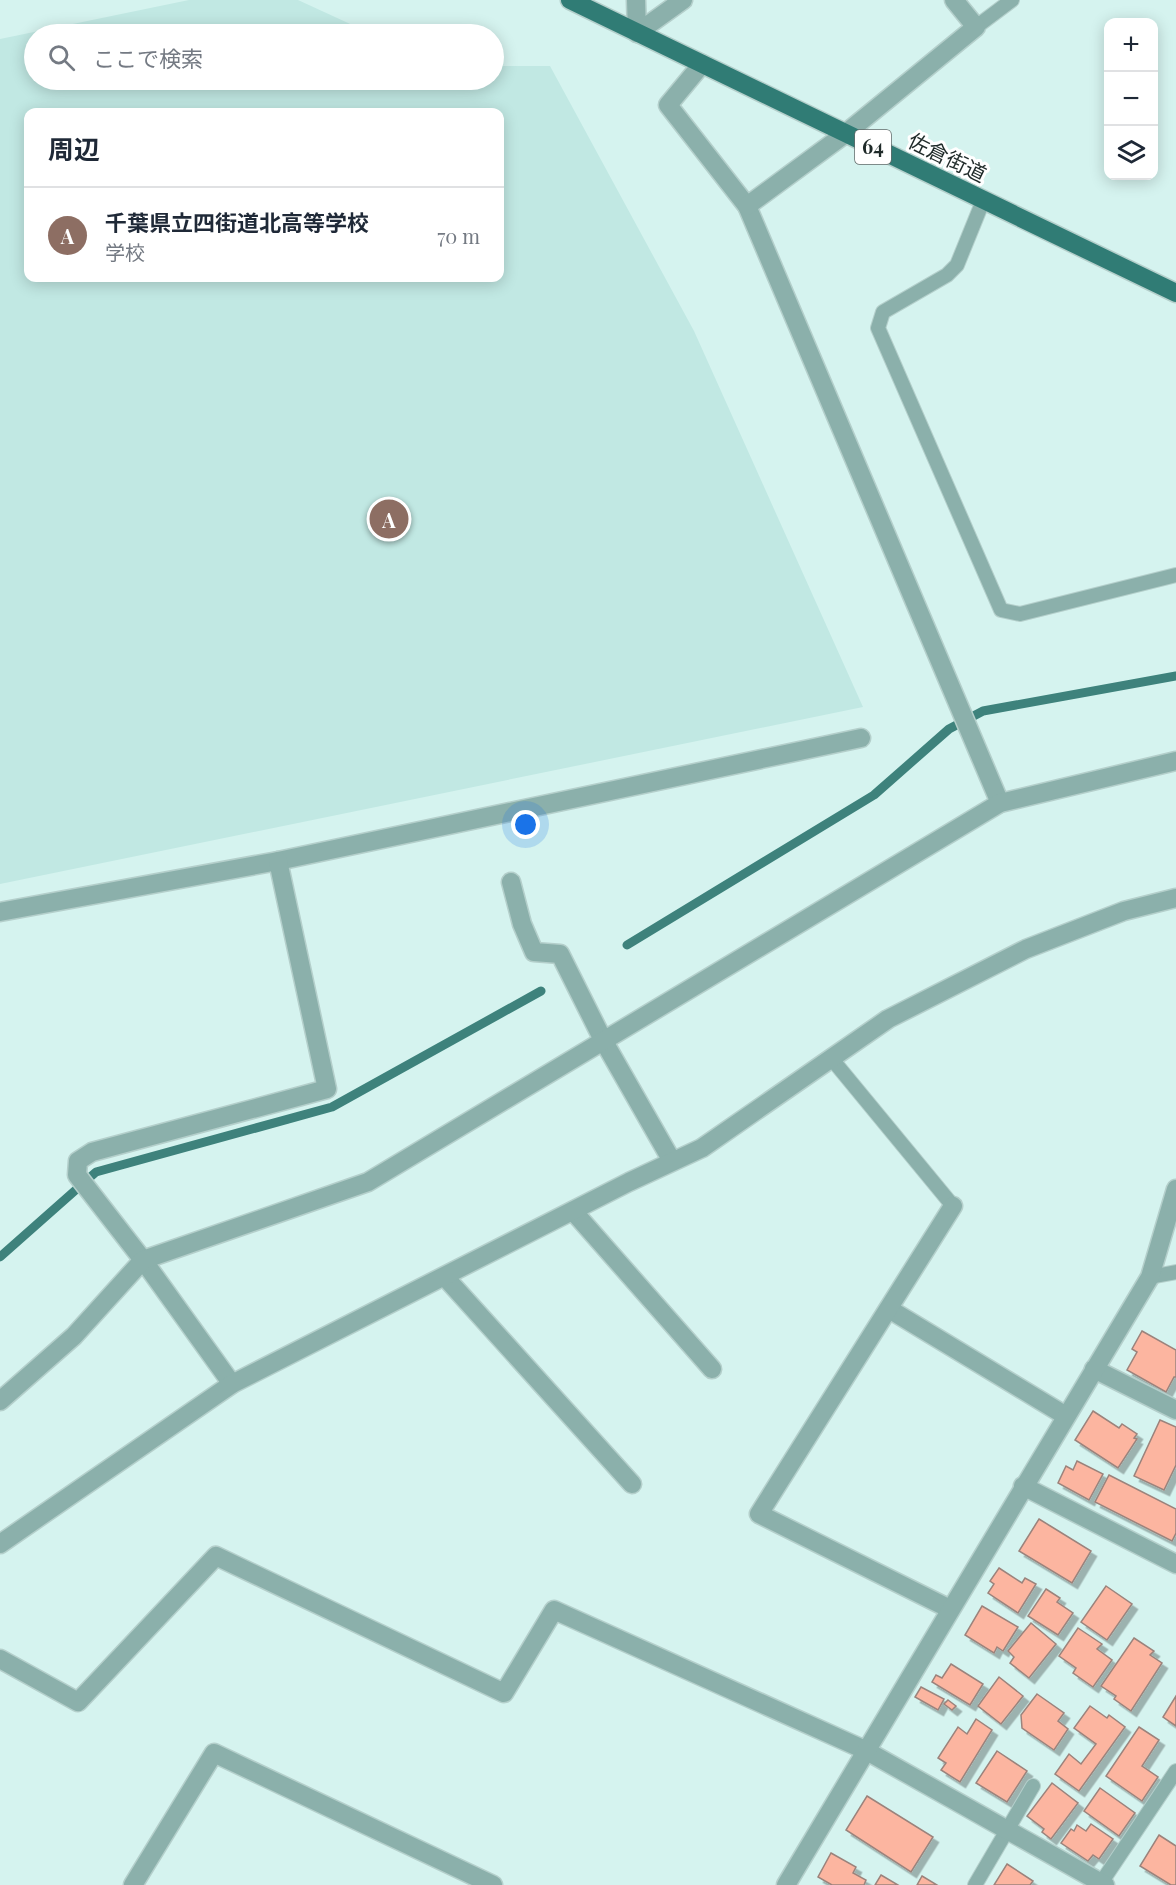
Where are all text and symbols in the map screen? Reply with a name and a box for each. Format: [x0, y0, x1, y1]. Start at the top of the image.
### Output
map controls [1104, 18, 1158, 180]
button: + [1104, 18, 1158, 72]
search box [24, 24, 504, 90]
icon: search [45, 41, 78, 74]
text: ここで検索 [93, 43, 203, 73]
button: − [1104, 72, 1158, 126]
street label: 佐倉街道 [904, 125, 992, 187]
button: layers [1104, 126, 1158, 180]
road number: 64 [855, 130, 891, 164]
text: 周辺 [48, 131, 100, 166]
text: 千葉県立四街道北高等学校 [105, 207, 369, 237]
text: A [61, 222, 74, 249]
text: 70 m [437, 222, 480, 249]
text: 学校 [105, 238, 145, 265]
pin: A [370, 496, 408, 542]
your location [511, 810, 540, 839]

